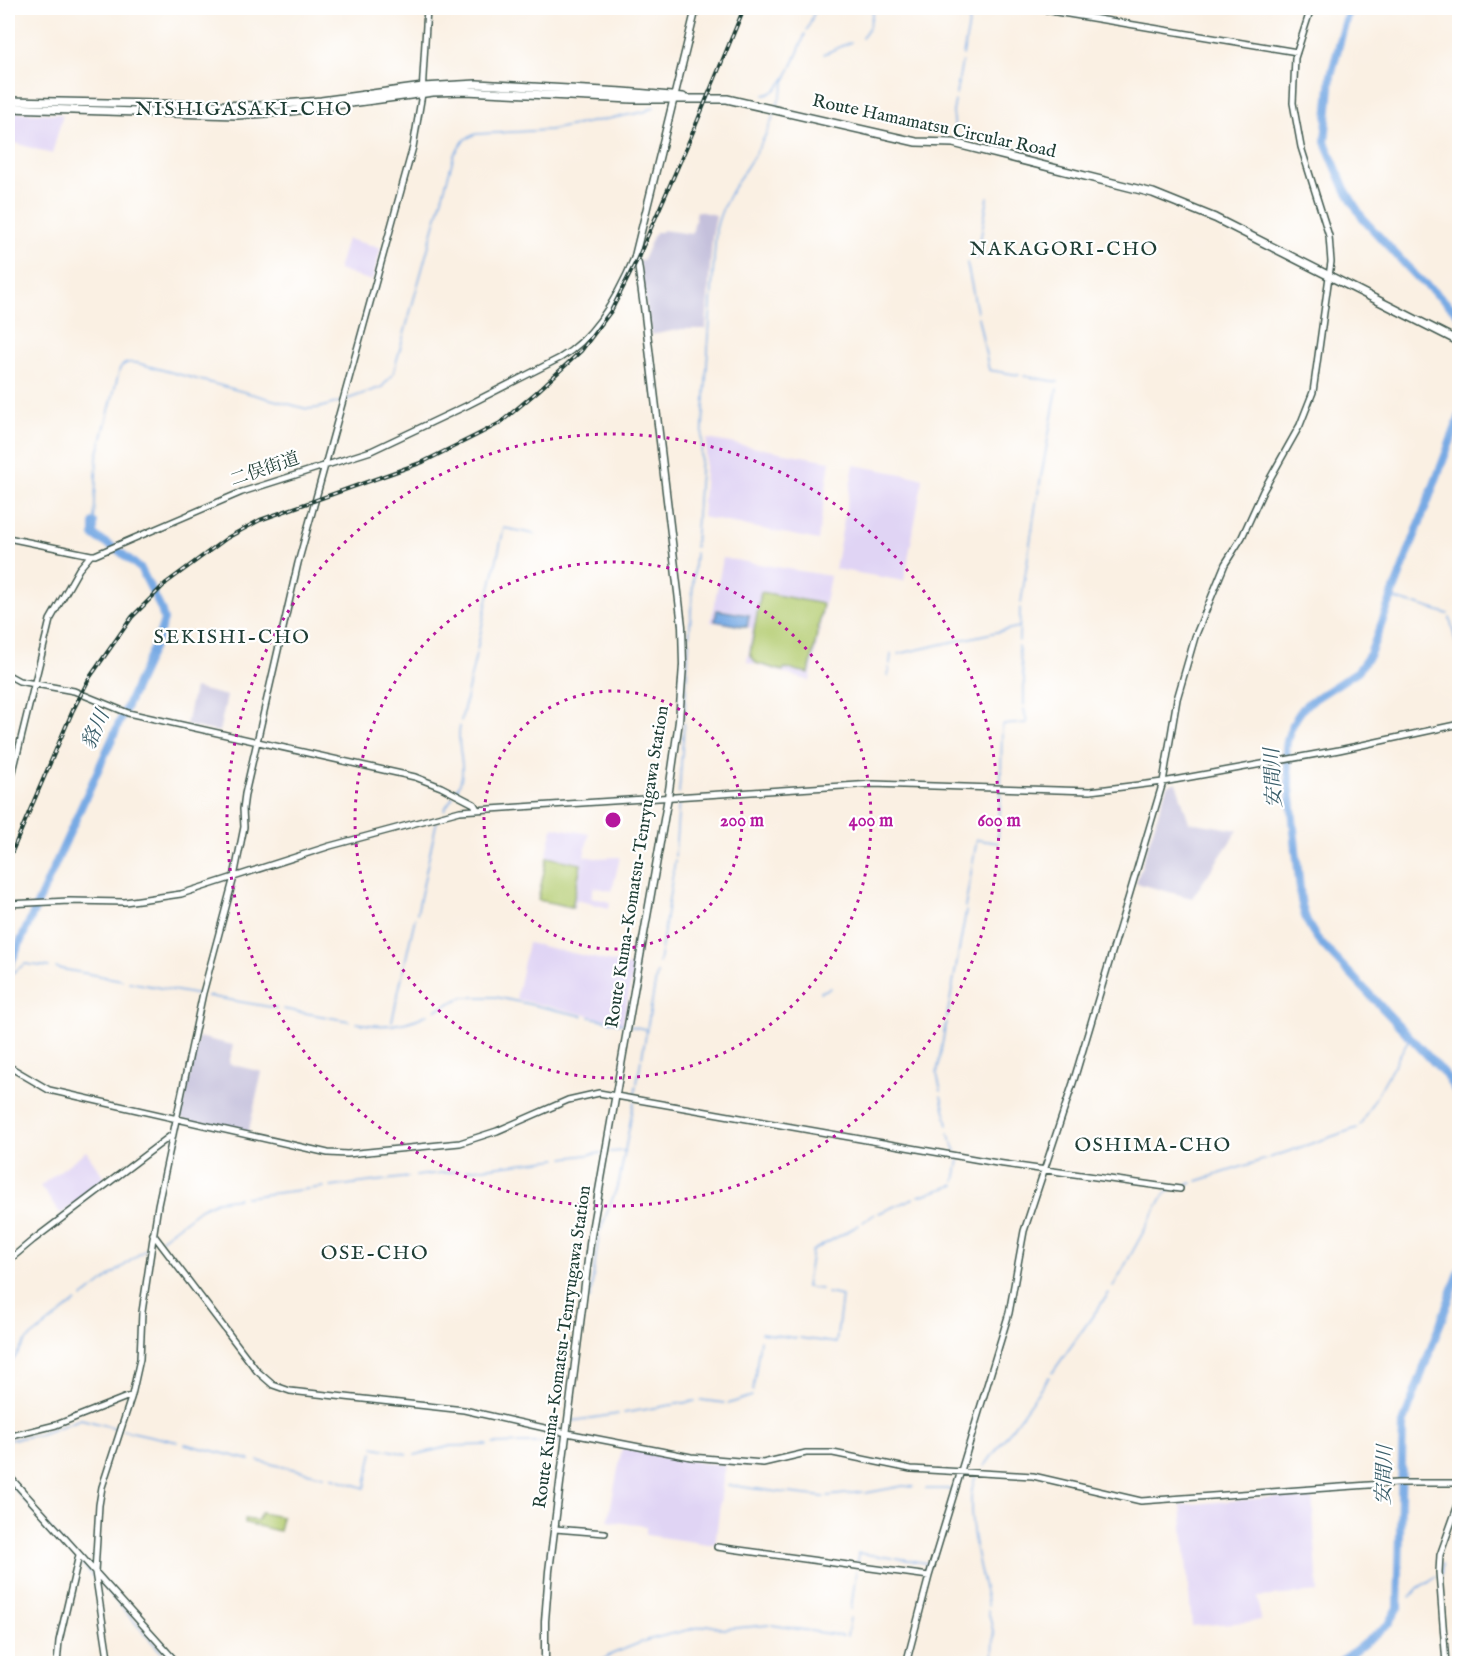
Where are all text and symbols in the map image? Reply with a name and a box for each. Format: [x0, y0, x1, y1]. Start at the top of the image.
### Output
street label: Route Hamamatsu Circular Road [810, 90, 1058, 164]
district label: NISHIGASAKI-CHO [135, 97, 353, 122]
district label: NAKAGORI-CHO [969, 237, 1159, 262]
street label: 二俣街道 [227, 447, 303, 493]
district label: SEKISHI-CHO [154, 625, 310, 650]
street label: Route Kuma-Komatsu-Tenryugawa Station [601, 704, 675, 1030]
water label: 貉川 [76, 705, 116, 753]
water label: 安間川 [1260, 745, 1288, 809]
centre of rings [603, 810, 623, 830]
text: 200 m [720, 810, 764, 833]
text: 400 m [849, 810, 893, 833]
text: 600 m [977, 810, 1021, 833]
district label: OSHIMA-CHO [1074, 1133, 1232, 1158]
street label: Route Kuma-Komatsu-Tenryugawa Station [529, 1184, 597, 1510]
district label: OSE-CHO [321, 1241, 429, 1266]
water label: 安間川 [1371, 1443, 1399, 1505]

